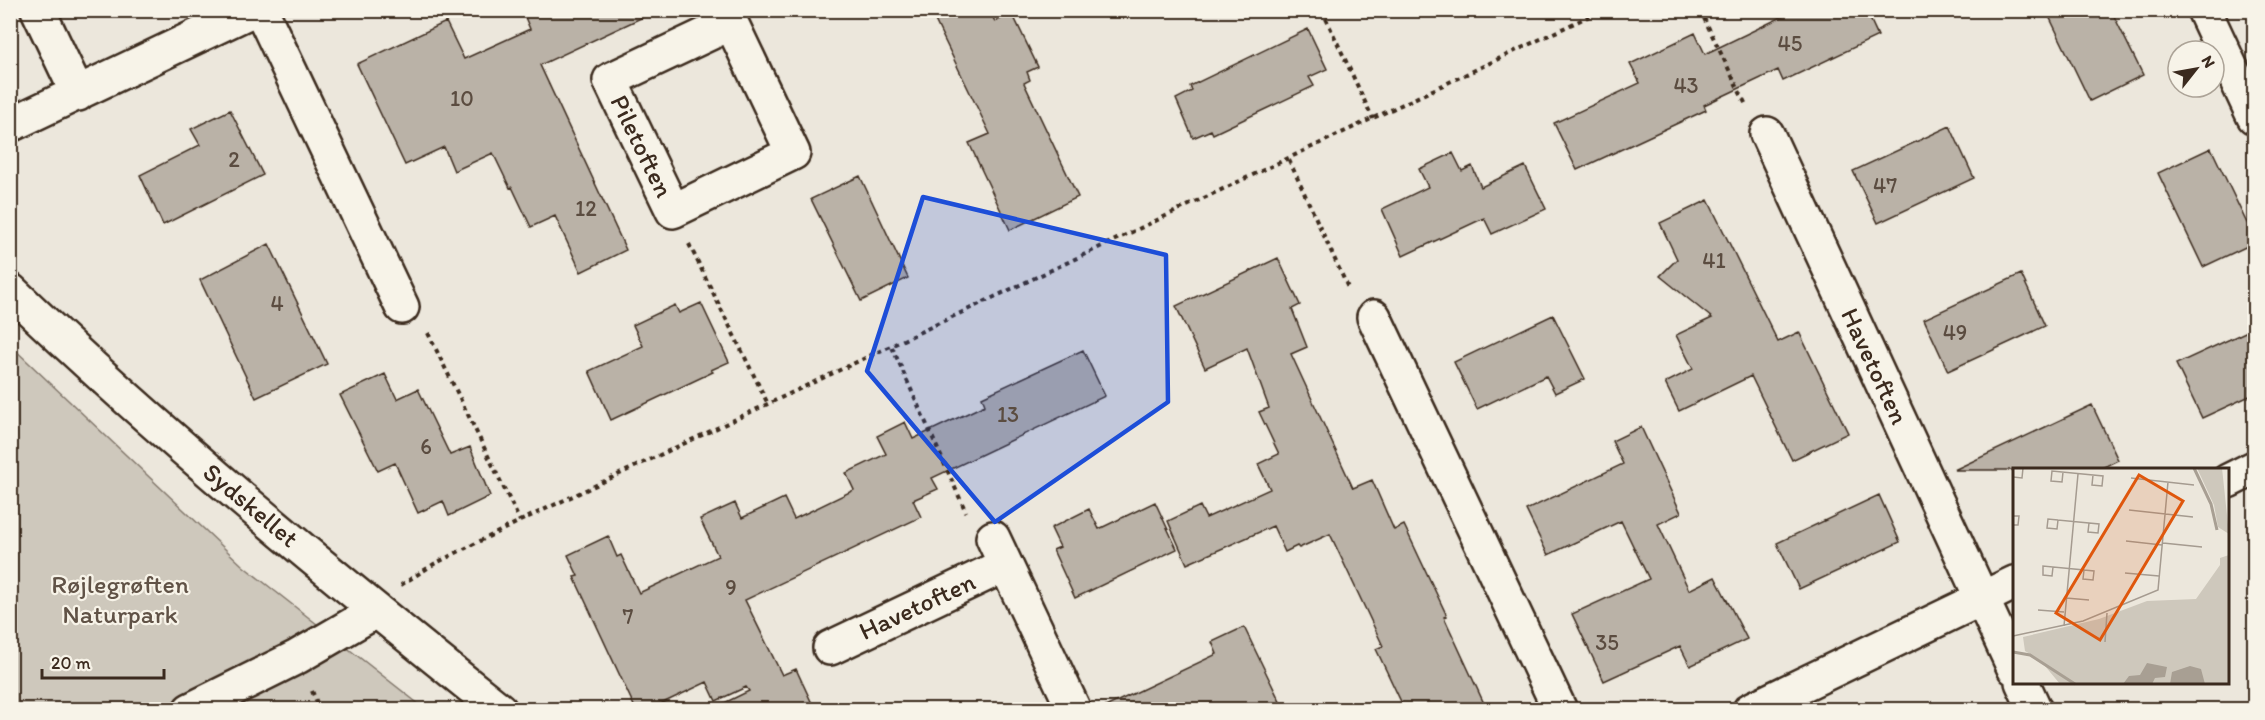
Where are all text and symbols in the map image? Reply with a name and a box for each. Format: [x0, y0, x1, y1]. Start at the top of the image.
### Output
house number: 45 [1778, 30, 1802, 57]
north arrow [2166, 39, 2226, 99]
text: N [2198, 52, 2219, 71]
house number: 43 [1673, 72, 1699, 99]
house number: 10 [450, 85, 474, 112]
street label: Piletoften [603, 89, 681, 203]
house number: 2 [228, 146, 240, 173]
house number: 47 [1873, 172, 1897, 199]
house number: 12 [575, 195, 597, 222]
house number: 41 [1702, 247, 1726, 274]
house number: 4 [270, 290, 284, 317]
street label: Havetoften [1834, 303, 1916, 430]
house number: 49 [1943, 319, 1967, 346]
house number: 13 [997, 401, 1019, 428]
house number: 6 [420, 433, 432, 460]
street label: Sydskellet [197, 456, 305, 554]
inset map [2013, 468, 2229, 684]
street label: Havetoften [854, 565, 981, 647]
park label: Røjlegrøften Naturpark [51, 568, 189, 630]
house number: 9 [725, 574, 737, 601]
house number: 7 [623, 603, 634, 630]
house number: 35 [1595, 629, 1619, 656]
scale bar [42, 642, 164, 680]
text: 20 m [51, 652, 91, 674]

